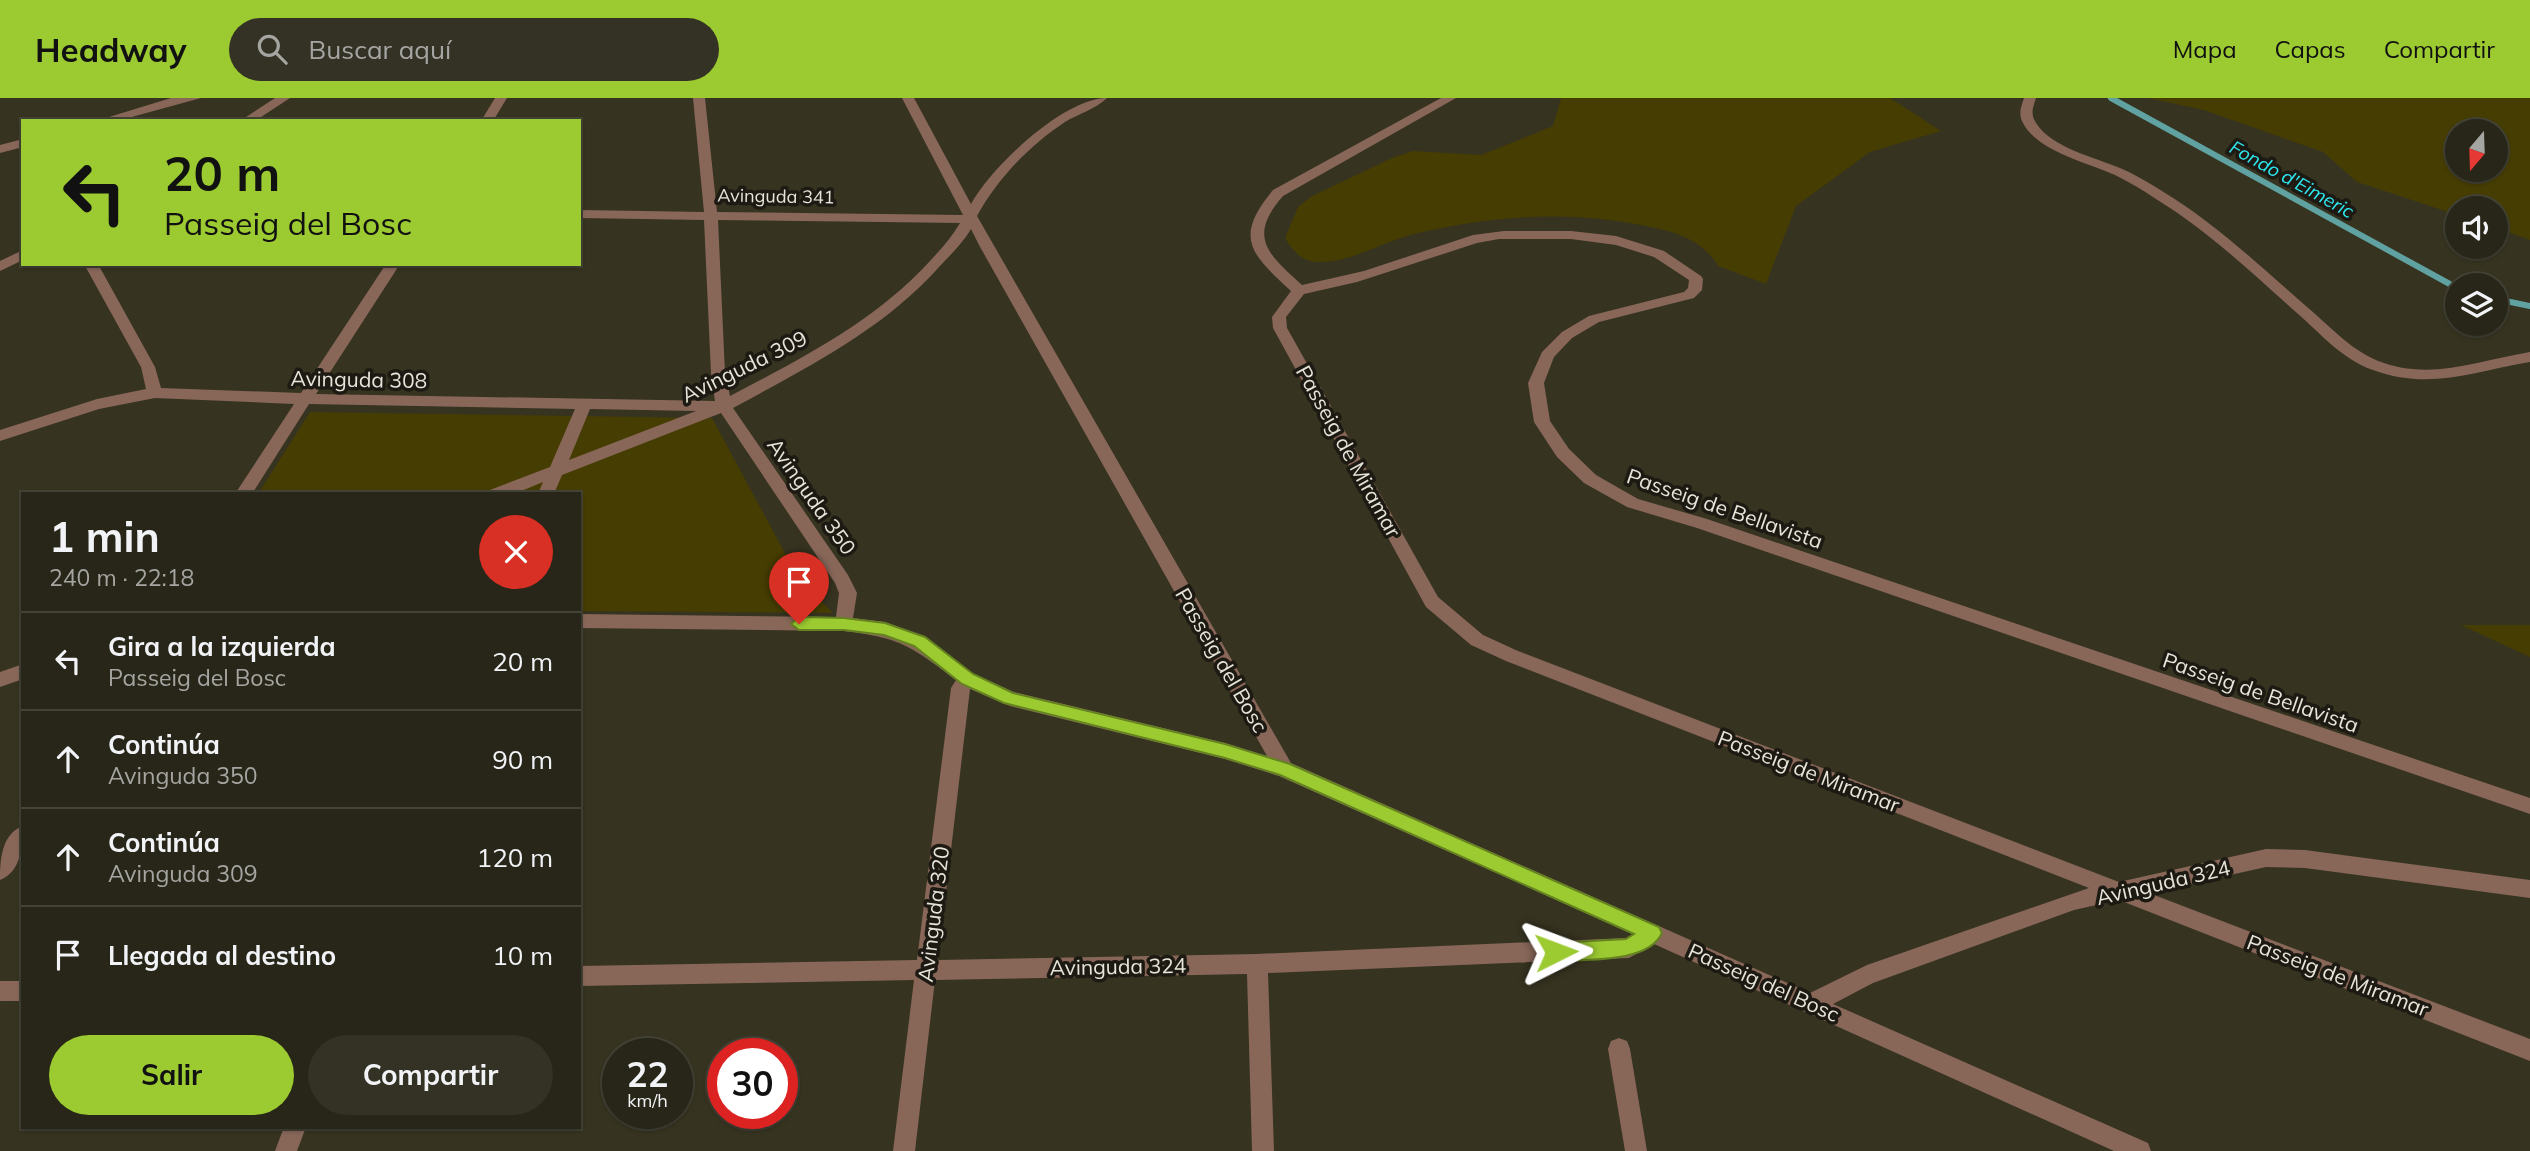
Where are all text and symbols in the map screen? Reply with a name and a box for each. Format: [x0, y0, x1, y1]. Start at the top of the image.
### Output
search box [229, 18, 719, 81]
text: Headway [35, 29, 187, 70]
icon: search [253, 30, 291, 68]
text: Buscar aquí [309, 33, 451, 66]
text: Mapa [2173, 34, 2237, 64]
text: Capas [2275, 34, 2346, 64]
text: Compartir [2384, 34, 2495, 64]
north arrow [2445, 119, 2508, 182]
map controls [2445, 119, 2508, 336]
water label: Fondo d'Eimeric [2226, 135, 2359, 223]
text: 20 m [164, 142, 280, 203]
icon: left [49, 147, 140, 238]
street label: Avinguda 341 [717, 183, 835, 209]
button: sound [2445, 196, 2508, 259]
text: Passeig del Bosc [164, 203, 412, 243]
button: layers [2445, 273, 2508, 336]
street label: Avinguda 309 [677, 324, 811, 408]
street label: Passeig de Miramar [1291, 361, 1407, 542]
street label: Avinguda 308 [290, 365, 428, 393]
street label: Avinguda 350 [762, 433, 862, 559]
street label: Passeig de Bellavista [1624, 462, 1826, 554]
text: 1 min [49, 510, 160, 563]
button: close [479, 515, 553, 589]
pin [769, 552, 829, 624]
text: 240 m · 22:18 [49, 563, 194, 592]
icon: arrive [780, 563, 818, 601]
street label: Passeig del Bosc [1170, 583, 1274, 737]
text: Gira a la izquierda [108, 630, 336, 663]
icon: left [49, 642, 87, 680]
text: 20 m [492, 645, 553, 678]
street label: Passeig de Bellavista [2160, 646, 2362, 738]
text: Passeig del Bosc [108, 663, 286, 692]
street label: Passeig de Miramar [1714, 724, 1904, 818]
text: Continúa [108, 728, 220, 761]
icon: ahead [49, 740, 87, 778]
text: 90 m [492, 743, 553, 776]
text: Avinguda 350 [108, 761, 258, 790]
text: Continúa [108, 826, 220, 859]
icon: ahead [49, 838, 87, 876]
text: 120 m [477, 841, 553, 874]
street label: Avinguda 320 [912, 845, 954, 983]
street label: Avinguda 324 [2094, 854, 2233, 910]
text: Avinguda 309 [108, 859, 258, 888]
position arrow [1519, 915, 1593, 989]
street label: Passeig de Miramar [2243, 928, 2433, 1022]
icon: arrive [49, 936, 87, 974]
street label: Passeig del Bosc [1684, 937, 1844, 1027]
text: Llegada al destino [108, 939, 336, 972]
text: 10 m [492, 939, 553, 972]
street label: Avinguda 324 [1049, 952, 1187, 980]
button: Salir [49, 1035, 294, 1115]
button: Compartir [308, 1035, 553, 1115]
speed limit sign: 30 [707, 1038, 798, 1129]
text: 22 [626, 1052, 669, 1096]
text: km/h [627, 1089, 668, 1112]

